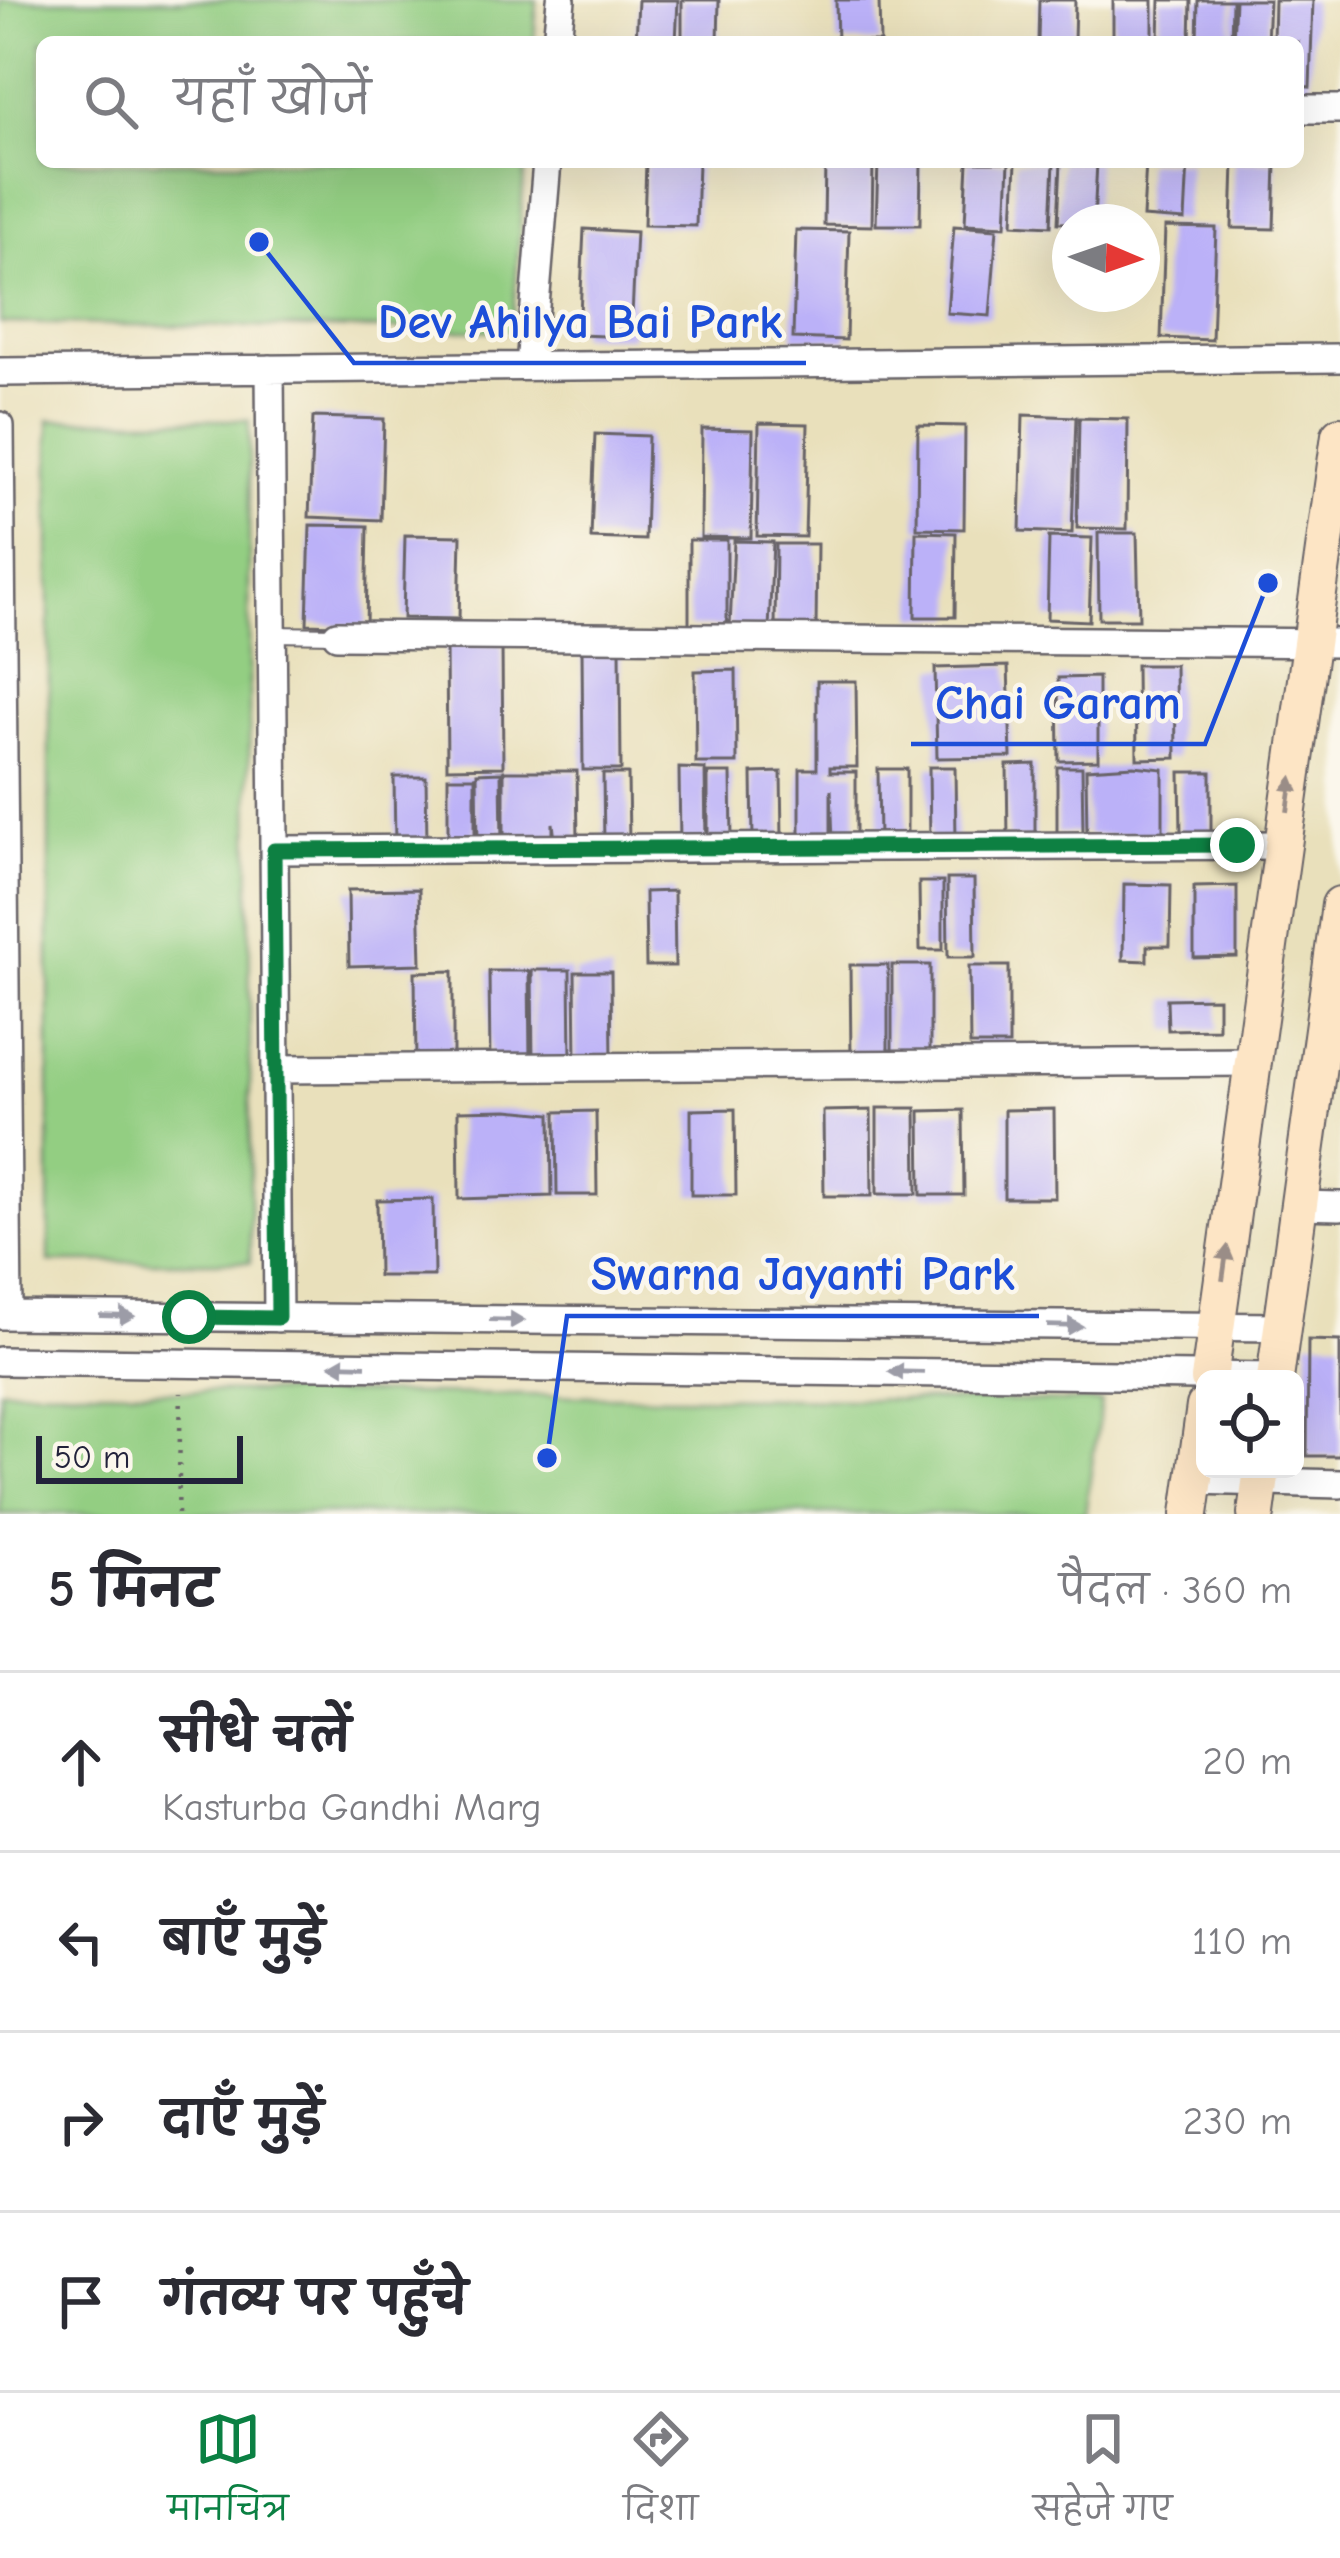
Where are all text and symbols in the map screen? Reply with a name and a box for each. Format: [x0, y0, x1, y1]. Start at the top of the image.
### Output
search box [36, 36, 1304, 168]
icon: search [78, 69, 144, 135]
text: यहाँ खोजें [174, 73, 371, 125]
north arrow [1052, 204, 1160, 312]
callout: Dev Ahilya Bai Park [354, 279, 806, 363]
text: Dev Ahilya Bai Park [378, 295, 782, 350]
callout: Chai Garam [911, 660, 1205, 744]
text: Chai Garam [935, 676, 1181, 731]
one-way arrow [1281, 774, 1300, 812]
route end [1210, 818, 1264, 872]
callout: Swarna Jayanti Park [567, 1232, 1039, 1316]
one-way arrow [1216, 1244, 1235, 1281]
text: Swarna Jayanti Park [591, 1247, 1015, 1302]
route start [162, 1290, 216, 1344]
one-way arrow [99, 1307, 137, 1326]
one-way arrow [489, 1310, 527, 1330]
one-way arrow [1047, 1316, 1085, 1336]
one-way arrow [328, 1356, 366, 1375]
one-way arrow [886, 1363, 924, 1382]
map controls [1196, 1370, 1304, 1478]
button: locate [1196, 1370, 1304, 1478]
scale bar [36, 1430, 243, 1483]
text: 50 m [54, 1438, 130, 1476]
text: 5 मिनट [48, 1560, 217, 1619]
text: पैदल · 360 m [1059, 1568, 1292, 1613]
text: सीधे चलें [162, 1710, 351, 1762]
icon: ahead [48, 1729, 114, 1795]
text: 20 m [1203, 1739, 1292, 1784]
text: Kasturba Gandhi Marg [162, 1785, 542, 1830]
icon: left [48, 1909, 114, 1975]
text: बाएँ मुड़ें [162, 1913, 325, 1965]
text: 110 m [1192, 1919, 1292, 1964]
icon: right [48, 2089, 114, 2155]
text: दाएँ मुड़ें [162, 2093, 323, 2145]
text: 230 m [1183, 2099, 1292, 2144]
icon: arrive [48, 2269, 114, 2335]
text: गंतव्य पर पहुँचे [162, 2273, 468, 2325]
tab: मानचित्र [167, 2406, 288, 2545]
tab: दिशा [623, 2406, 698, 2545]
tab: सहेजे गए [1033, 2406, 1173, 2545]

